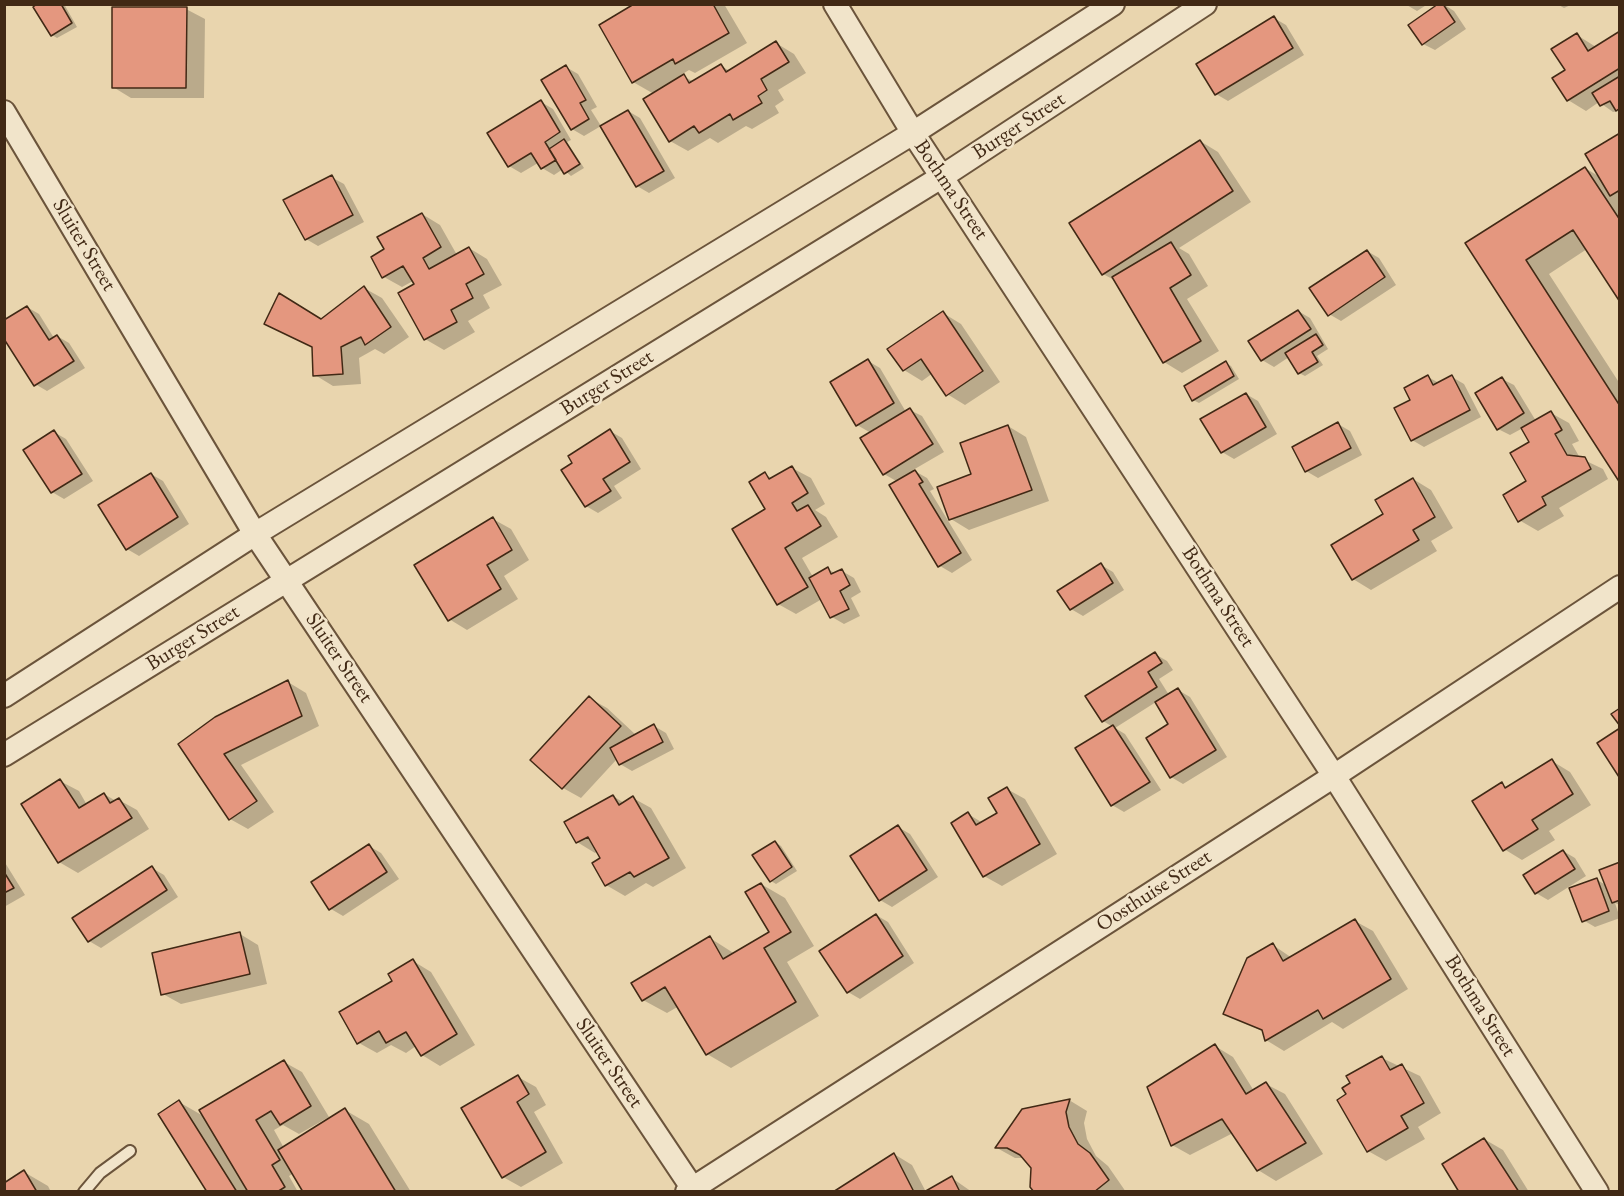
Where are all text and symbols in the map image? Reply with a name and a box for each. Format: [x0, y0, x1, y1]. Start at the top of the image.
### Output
street label: Burger Street [968, 87, 1070, 165]
street label: Bothma Street [908, 135, 994, 245]
street label: Sluiter Street [47, 194, 121, 296]
street label: Burger Street [556, 344, 658, 422]
street label: Bothma Street [1176, 542, 1260, 652]
street label: Burger Street [142, 599, 244, 677]
street label: Sluiter Street [300, 608, 378, 708]
street label: Oosthuise Street [1092, 844, 1216, 938]
street label: Bothma Street [1439, 950, 1521, 1062]
street label: Sluiter Street [570, 1013, 648, 1113]

